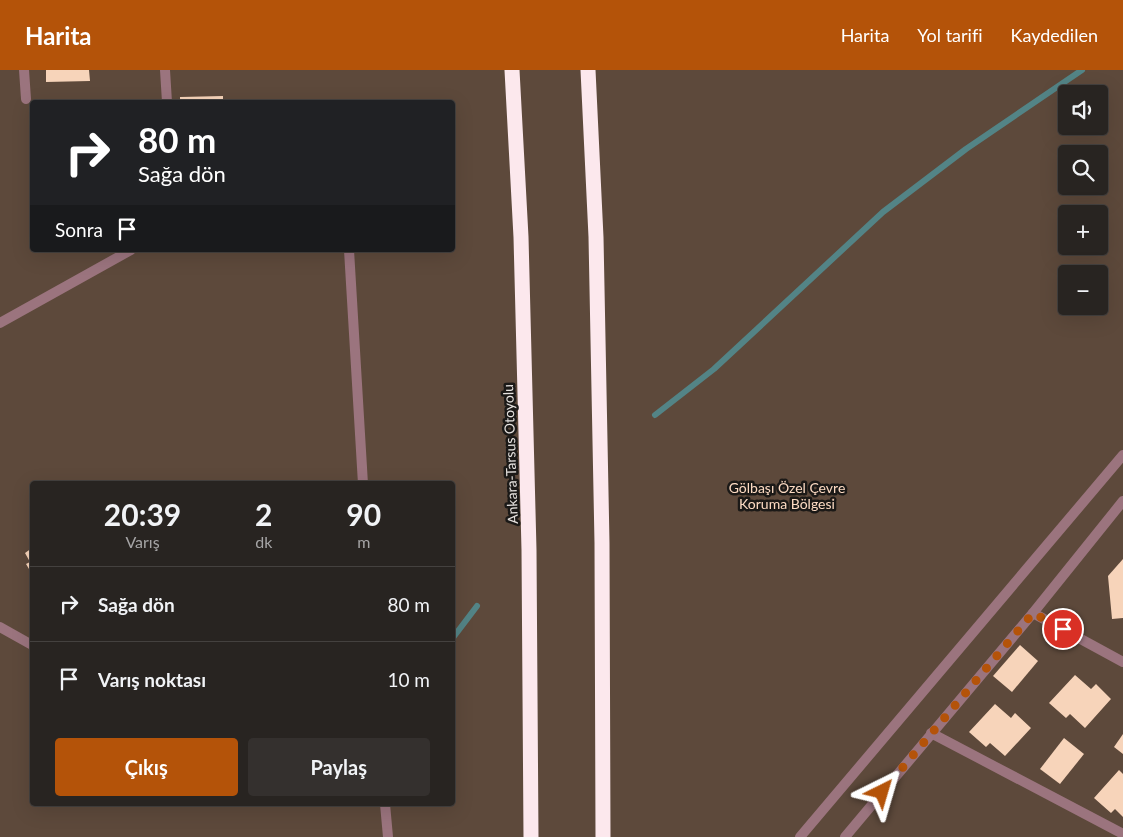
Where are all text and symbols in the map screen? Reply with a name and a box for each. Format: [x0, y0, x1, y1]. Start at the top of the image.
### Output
text: Harita [25, 21, 92, 50]
text: Harita [841, 24, 889, 46]
text: Yol tarifi [917, 24, 983, 46]
text: Kaydedilen [1011, 24, 1098, 46]
map controls [1058, 85, 1108, 315]
button: sound [1058, 85, 1108, 135]
text: 80 m [138, 118, 216, 160]
icon: right [55, 120, 120, 185]
button: search [1058, 145, 1108, 195]
text: Sağa dön [138, 160, 226, 187]
button: + [1058, 205, 1108, 255]
icon: arrive [113, 215, 141, 243]
text: Sonra [55, 218, 103, 241]
button: − [1058, 265, 1108, 315]
street label: Ankara-Tarsus Otoyolu [499, 384, 521, 524]
park label: Gölbaşı Özel Çevre Koruma Bölgesi [729, 479, 845, 512]
text: 20:39 [104, 496, 181, 532]
text: 2 [255, 496, 272, 532]
text: 90 [346, 496, 381, 532]
text: Varış [125, 532, 160, 551]
text: dk [255, 532, 272, 551]
text: m [357, 532, 370, 551]
icon: right [55, 590, 83, 618]
text: Sağa dön [98, 593, 175, 616]
text: 80 m [387, 593, 430, 616]
pin [1042, 608, 1084, 650]
icon: arrive [1049, 615, 1077, 643]
icon: arrive [55, 665, 83, 693]
text: Varış noktası [98, 668, 206, 691]
text: 10 m [387, 668, 430, 691]
button: Çıkış [55, 738, 238, 796]
button: Paylaş [248, 738, 430, 796]
position arrow [855, 765, 907, 817]

